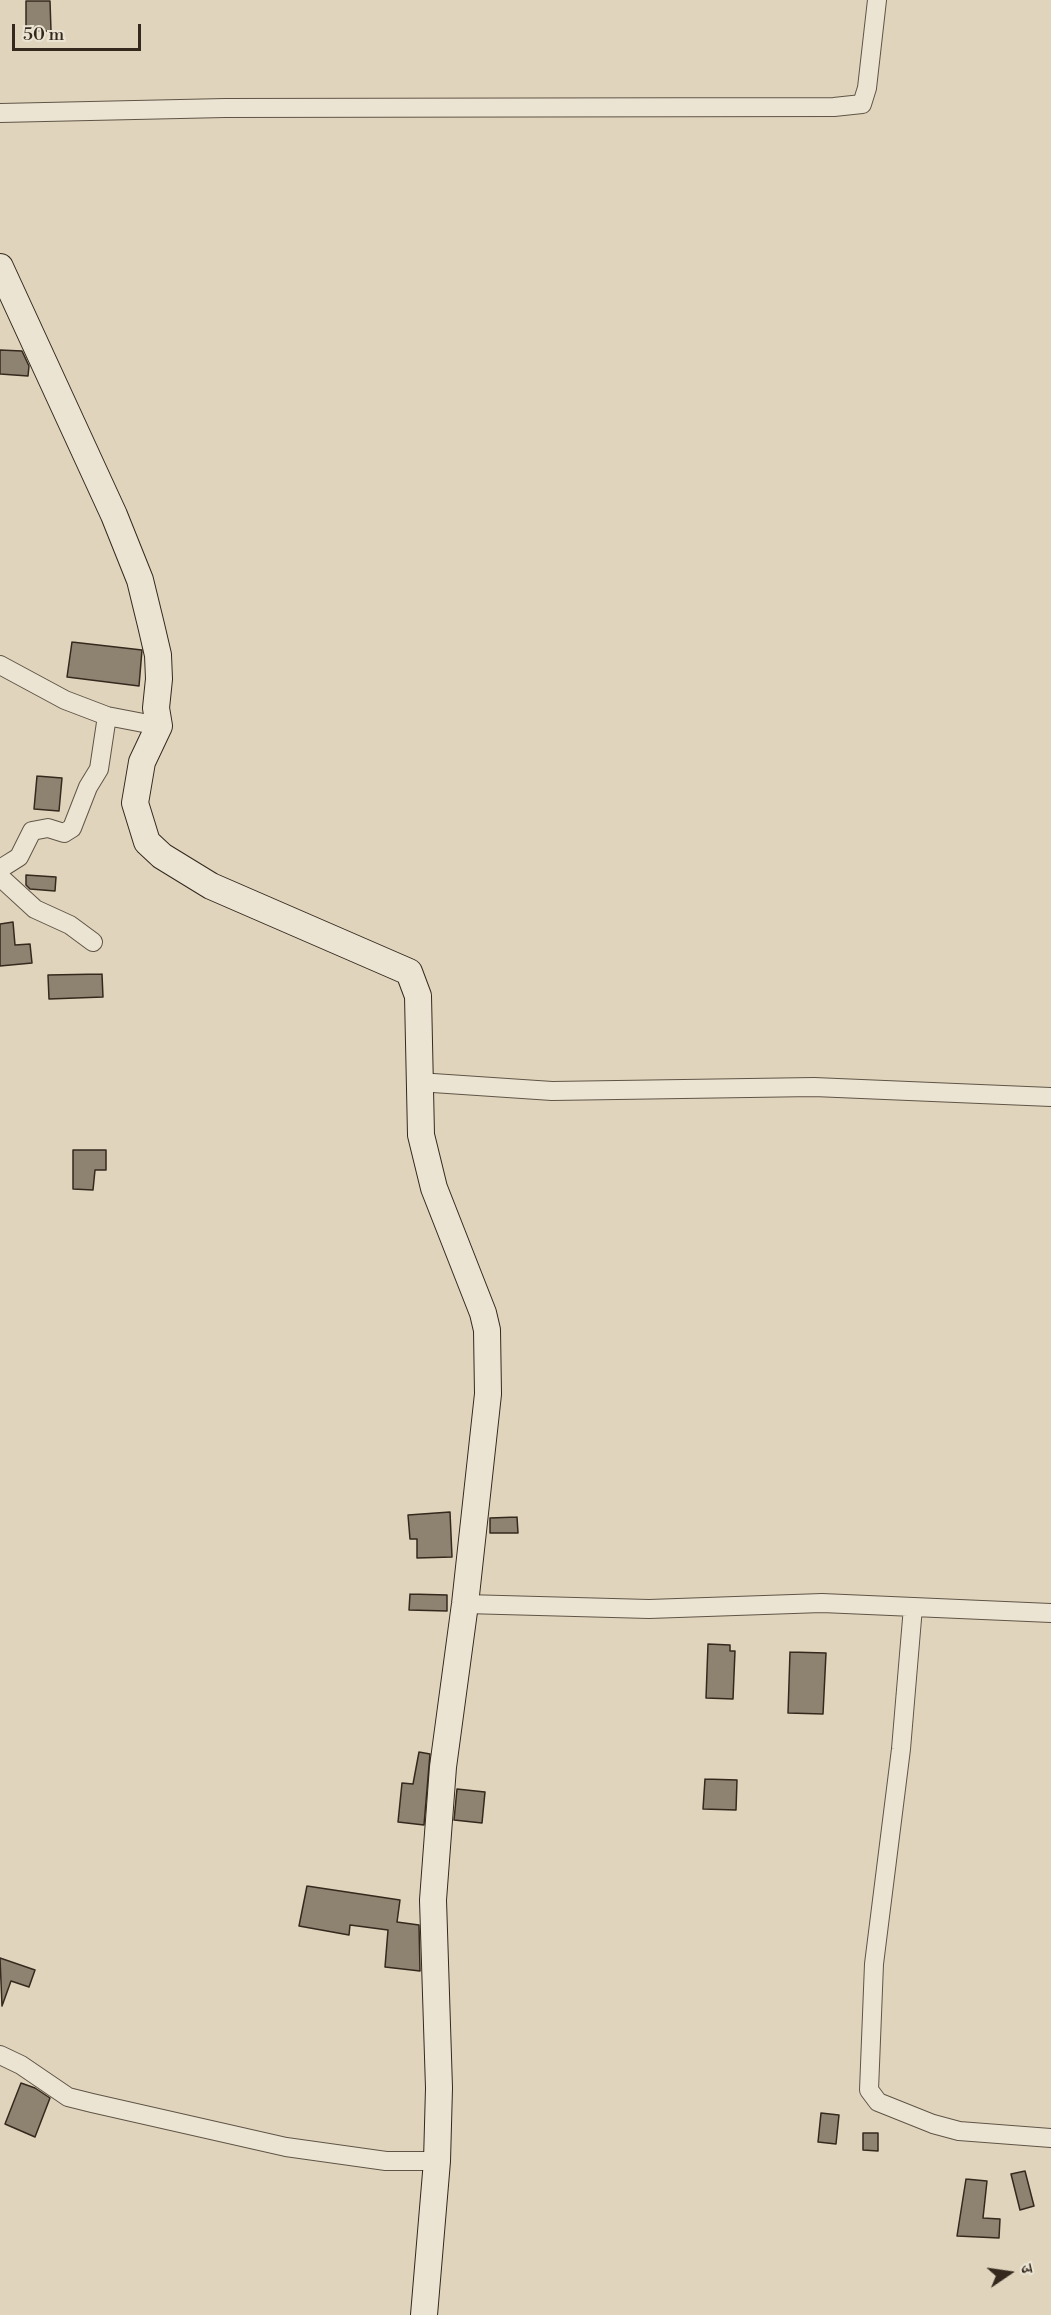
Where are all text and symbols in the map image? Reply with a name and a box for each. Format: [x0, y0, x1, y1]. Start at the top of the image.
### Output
scale bar [15, 12, 144, 50]
text: 50 m [23, 23, 64, 46]
north arrow [979, 2243, 1039, 2303]
text: उ [1016, 2263, 1037, 2275]

